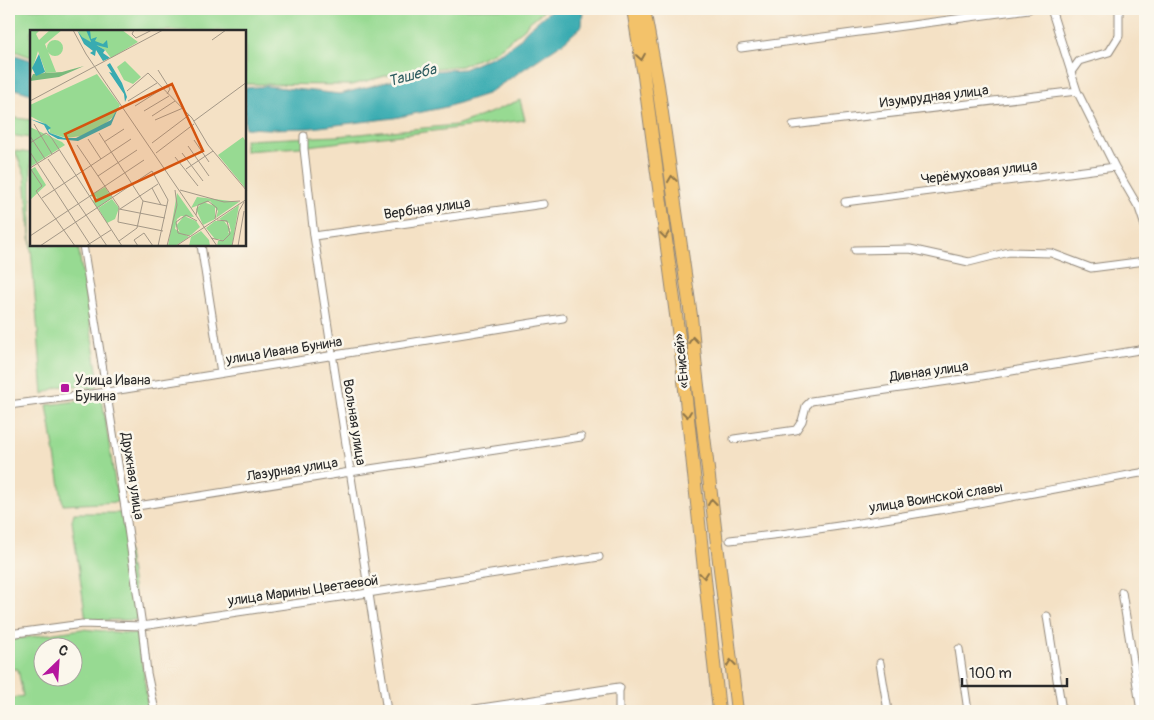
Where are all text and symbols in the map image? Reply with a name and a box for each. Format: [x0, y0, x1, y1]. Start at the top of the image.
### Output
inset map [30, 30, 246, 246]
one-way arrow [636, 52, 646, 61]
water label: Ташеба [386, 60, 439, 91]
street label: Изумрудная улица [879, 81, 989, 112]
street label: Черёмуховая улица [920, 157, 1038, 188]
one-way arrow [667, 175, 677, 183]
street label: Вербная улица [383, 194, 472, 223]
one-way arrow [659, 232, 670, 240]
street label: улица Ивана Бунина [224, 333, 343, 368]
street label: «Енисей» [670, 333, 693, 389]
one-way arrow [688, 336, 699, 344]
street label: Дивная улица [888, 358, 970, 386]
place label: Улица Ивана Бунина [75, 372, 151, 405]
street label: Вольная улица [339, 378, 370, 466]
marker: Улица Ивана Бунина [59, 382, 71, 394]
one-way arrow [681, 410, 692, 418]
street label: Дружная улица [117, 430, 148, 521]
street label: Лазурная улица [244, 454, 339, 485]
street label: улица Воинской славы [867, 479, 1004, 517]
one-way arrow [707, 497, 718, 505]
street label: улица Марины Цветаевой [226, 572, 379, 610]
one-way arrow [698, 572, 709, 580]
north arrow [32, 638, 82, 688]
text: С [56, 641, 71, 660]
scale bar [962, 655, 1066, 687]
one-way arrow [726, 659, 737, 667]
text: 100 m [969, 664, 1012, 683]

